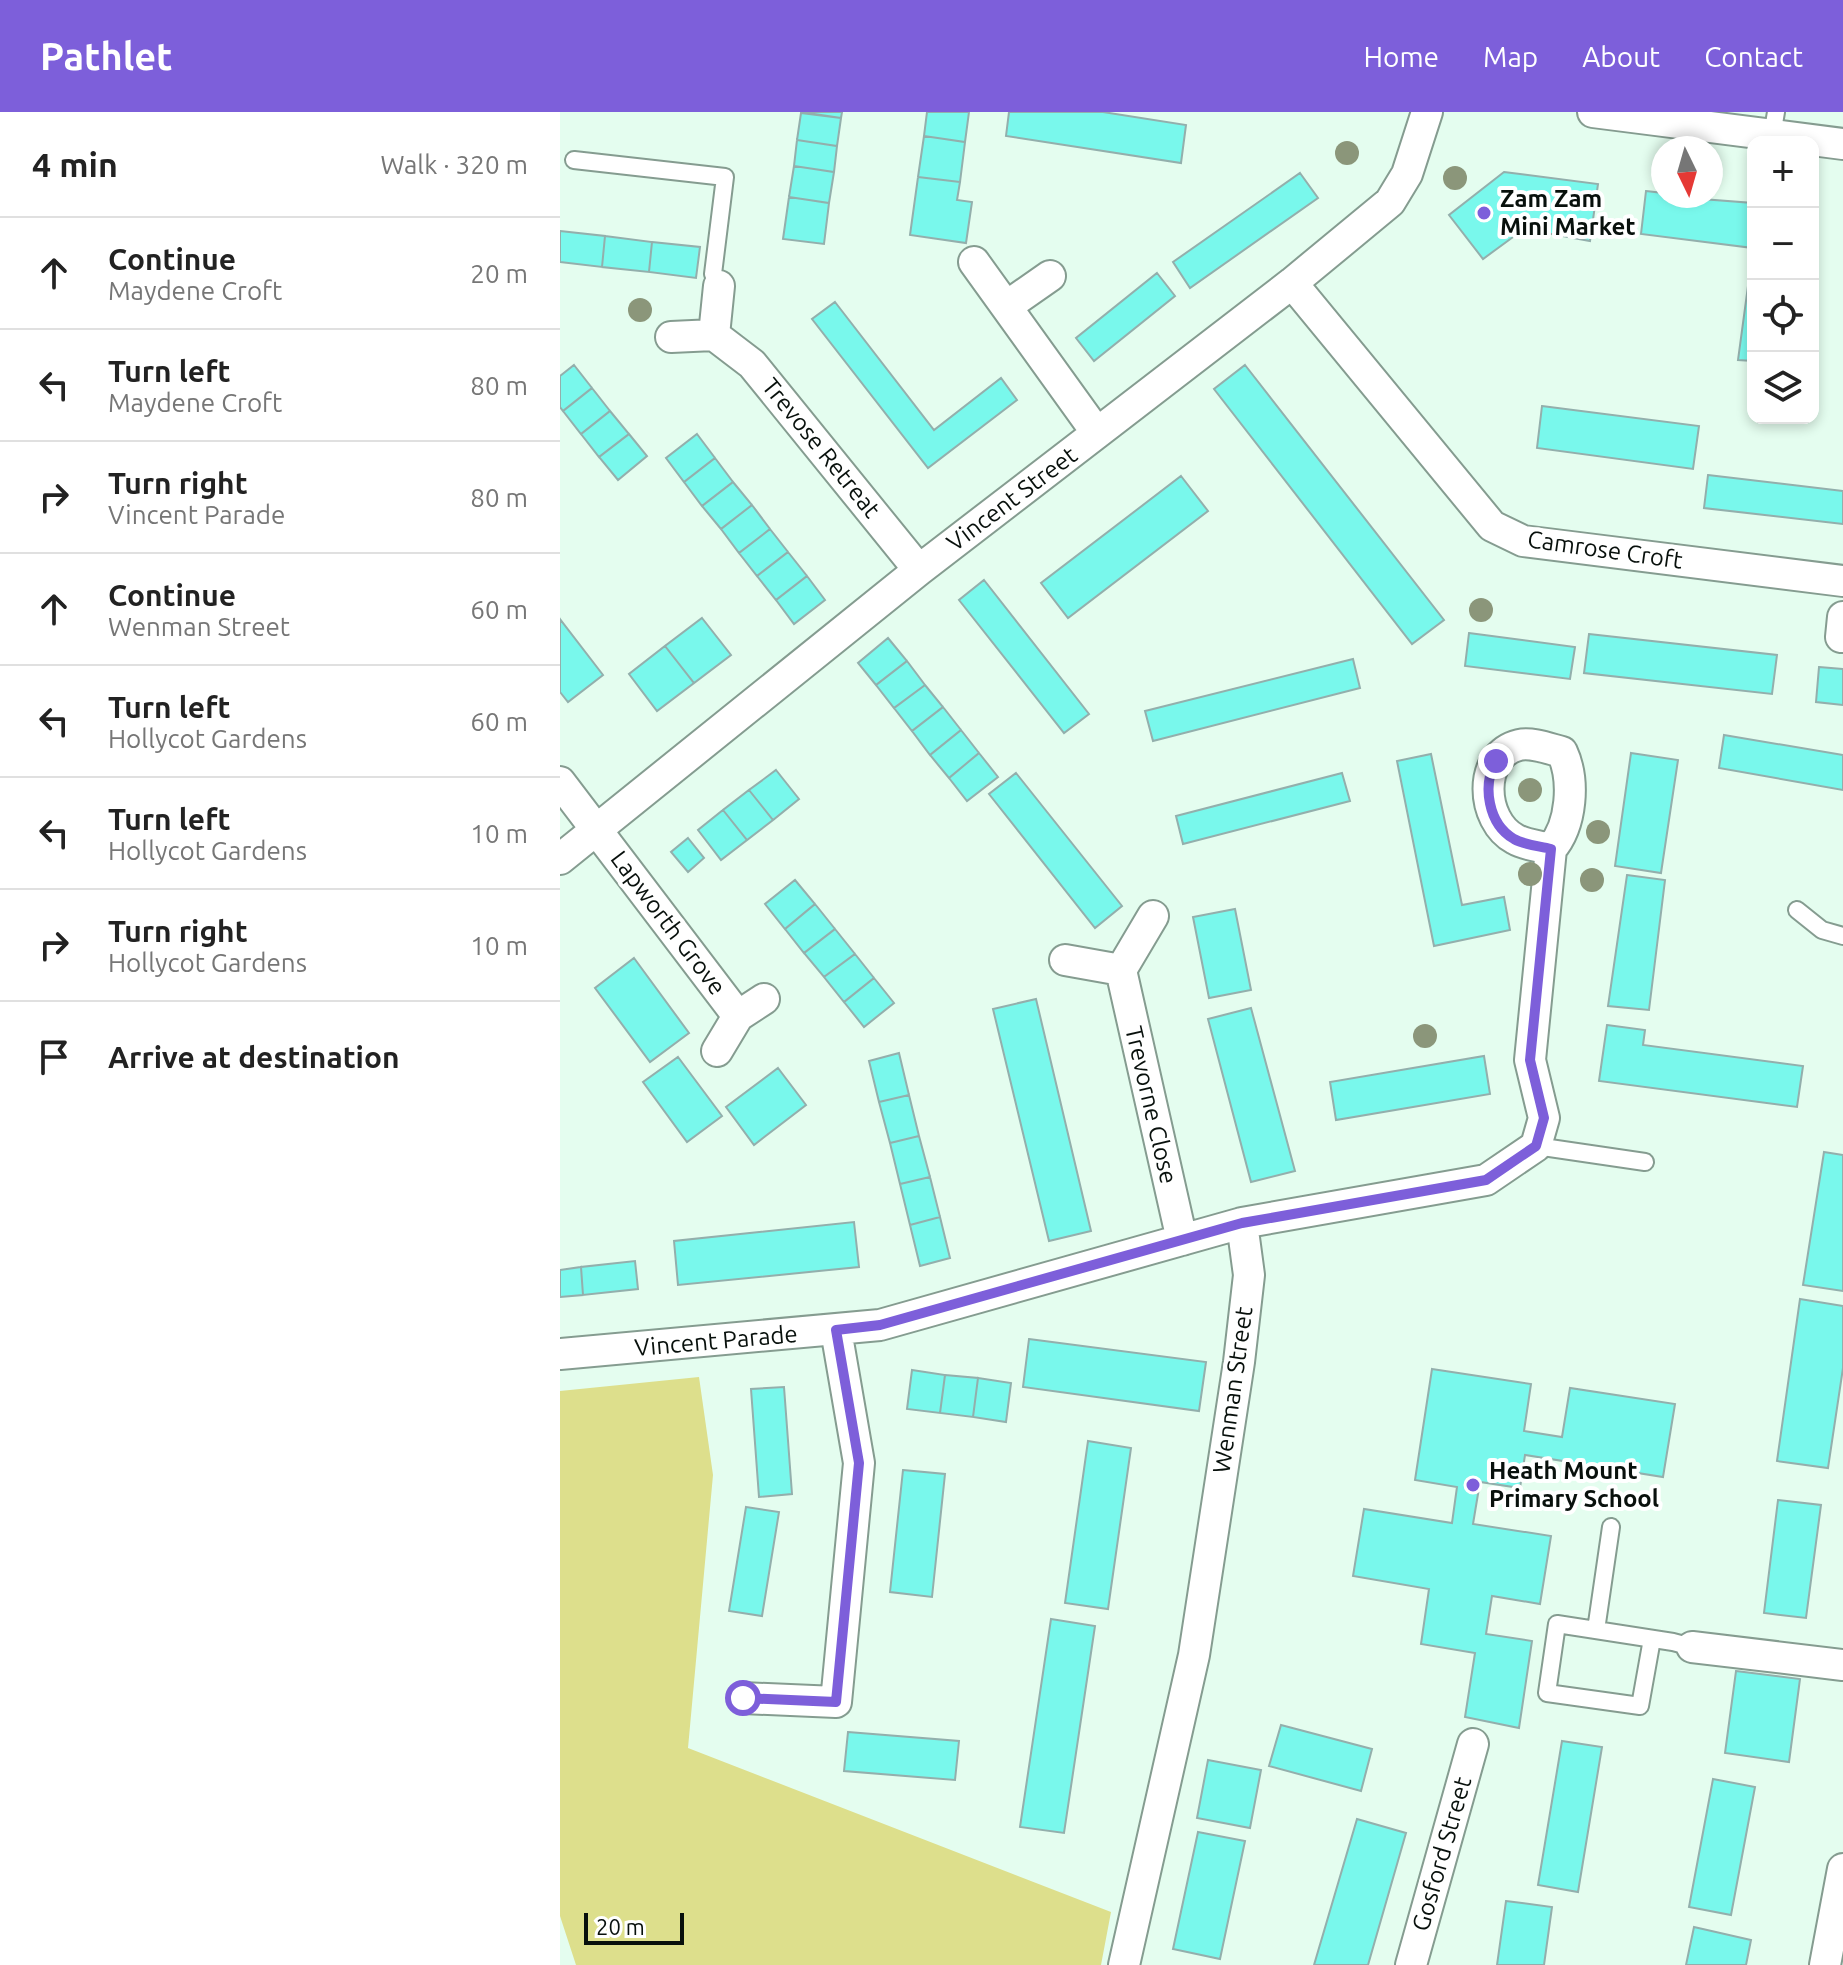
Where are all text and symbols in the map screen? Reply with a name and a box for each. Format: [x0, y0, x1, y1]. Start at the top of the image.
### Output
text: Pathlet [40, 35, 172, 77]
text: Home [1364, 41, 1439, 72]
text: Map [1483, 41, 1538, 72]
text: About [1582, 41, 1660, 72]
text: Contact [1704, 41, 1803, 72]
north arrow [1651, 136, 1723, 208]
map controls [1747, 136, 1819, 424]
button: + [1747, 136, 1819, 208]
text: 4 min [32, 145, 118, 183]
text: Walk · 320 m [380, 150, 528, 179]
place label: Zam Zam Mini Market [1500, 185, 1636, 240]
marker: Zam Zam Mini Market [1475, 204, 1493, 222]
button: − [1747, 208, 1819, 280]
text: Continue [108, 242, 236, 276]
icon: ahead [32, 251, 76, 295]
text: 20 m [470, 259, 528, 288]
text: Maydene Croft [108, 276, 282, 305]
button: locate [1747, 280, 1819, 352]
button: layers [1747, 352, 1819, 424]
text: Turn left [108, 354, 230, 388]
icon: left [32, 363, 76, 407]
text: 80 m [470, 371, 528, 400]
street label: Trevose Retreat [757, 373, 886, 523]
text: Maydene Croft [108, 388, 282, 417]
street label: Vincent Street [941, 441, 1082, 556]
text: Turn right [108, 466, 248, 500]
icon: right [32, 475, 76, 519]
text: 80 m [470, 483, 528, 512]
text: Vincent Parade [108, 500, 285, 529]
street label: Camrose Croft [1526, 525, 1685, 574]
text: Continue [108, 578, 236, 612]
icon: ahead [32, 587, 76, 631]
text: 60 m [470, 595, 528, 624]
text: Wenman Street [108, 612, 290, 641]
text: Turn left [108, 690, 230, 724]
icon: left [32, 699, 76, 743]
text: 60 m [470, 707, 528, 736]
text: Hollycot Gardens [108, 724, 307, 753]
route end [1478, 743, 1514, 779]
text: Turn left [108, 802, 230, 836]
icon: left [32, 811, 76, 855]
text: 10 m [470, 819, 528, 848]
text: Hollycot Gardens [108, 836, 307, 865]
street label: Lapworth Grove [606, 846, 731, 1000]
text: Turn right [108, 914, 248, 948]
icon: right [32, 923, 76, 967]
text: 10 m [470, 931, 528, 960]
text: Hollycot Gardens [108, 948, 307, 977]
street label: Trevorne Close [1120, 1024, 1183, 1186]
icon: arrive [32, 1035, 76, 1079]
text: Arrive at destination [108, 1040, 400, 1074]
street label: Wenman Street [1207, 1304, 1258, 1475]
street label: Vincent Parade [633, 1320, 799, 1361]
place label: Heath Mount Primary School [1489, 1457, 1659, 1512]
marker: Heath Mount Primary School [1464, 1476, 1482, 1494]
route start [725, 1680, 761, 1716]
street label: Gosford Street [1407, 1773, 1477, 1934]
scale bar [584, 1909, 684, 1945]
text: 20 m [596, 1914, 645, 1939]

